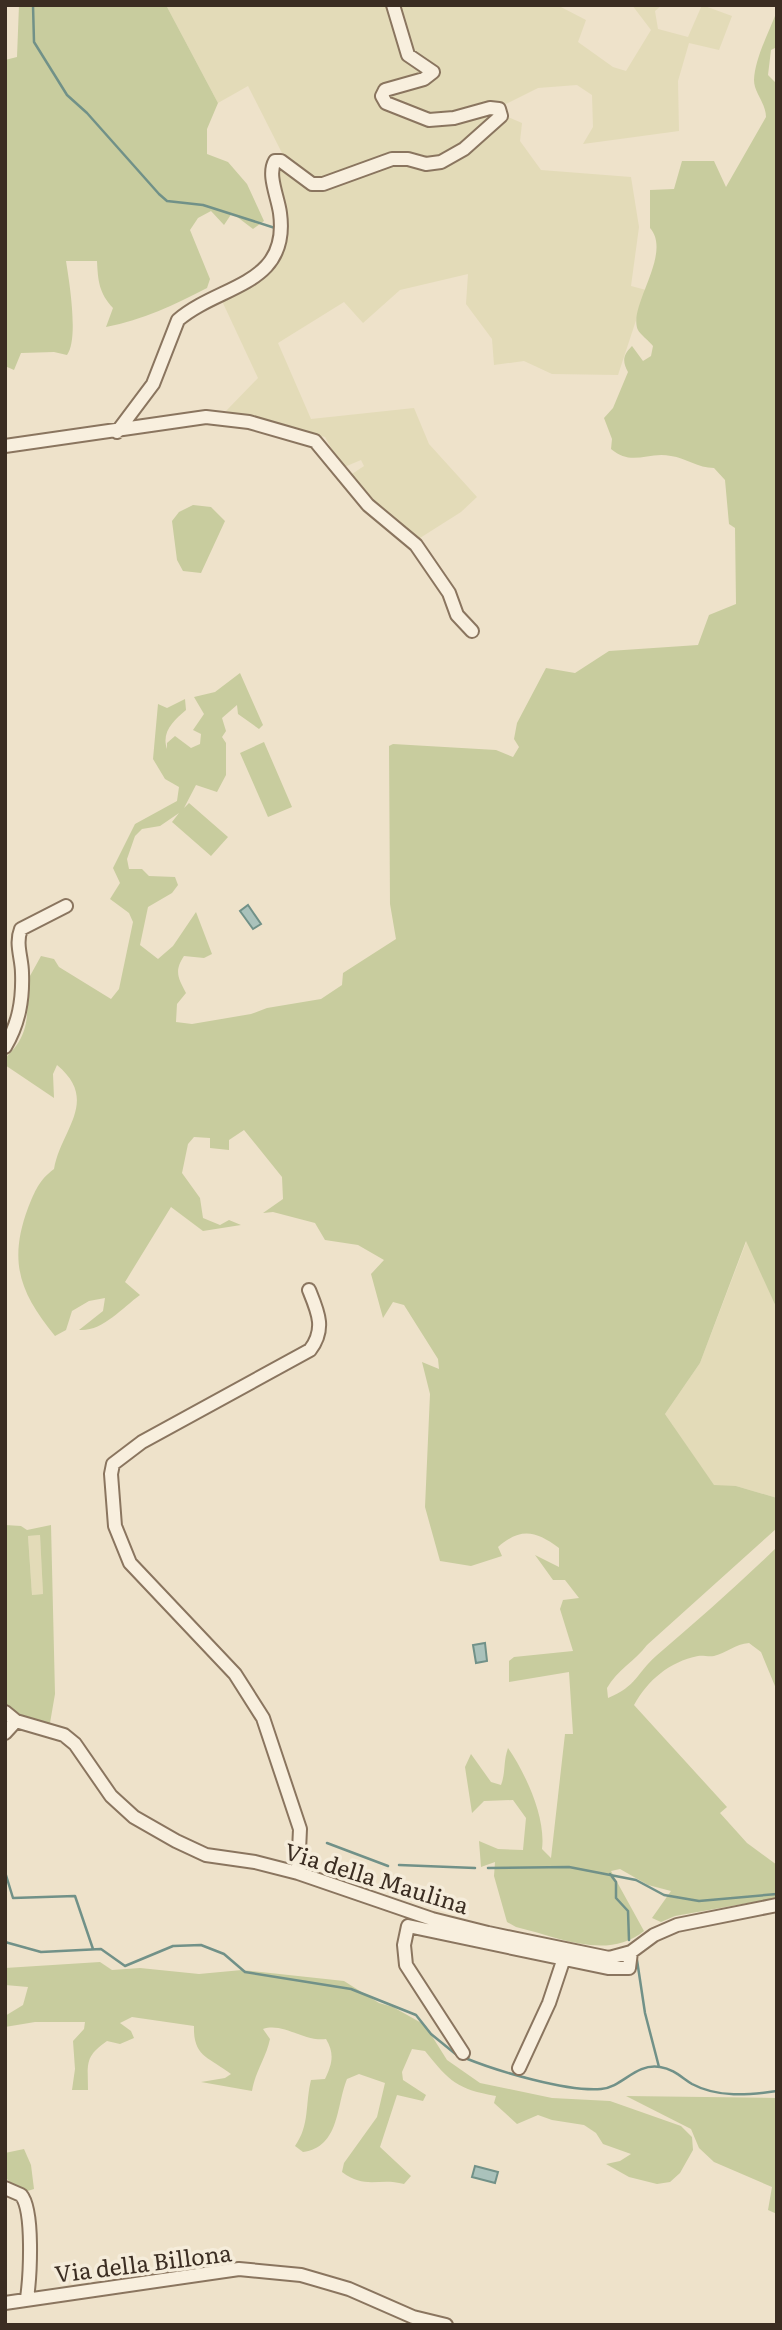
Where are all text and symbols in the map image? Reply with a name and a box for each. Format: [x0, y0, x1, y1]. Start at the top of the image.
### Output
street label: Via della Maulina [281, 1833, 474, 1921]
street label: Via della Billona [53, 2234, 234, 2290]

